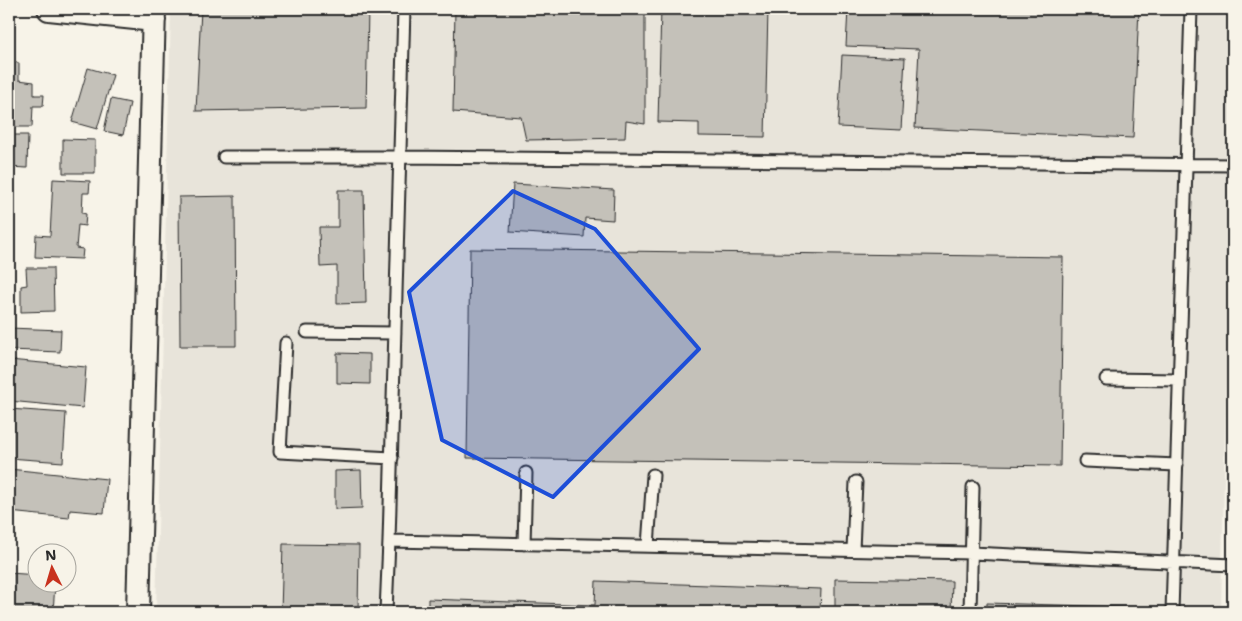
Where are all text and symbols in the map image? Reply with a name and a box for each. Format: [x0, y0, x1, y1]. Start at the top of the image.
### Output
north arrow [28, 544, 78, 594]
text: N [45, 546, 57, 564]

